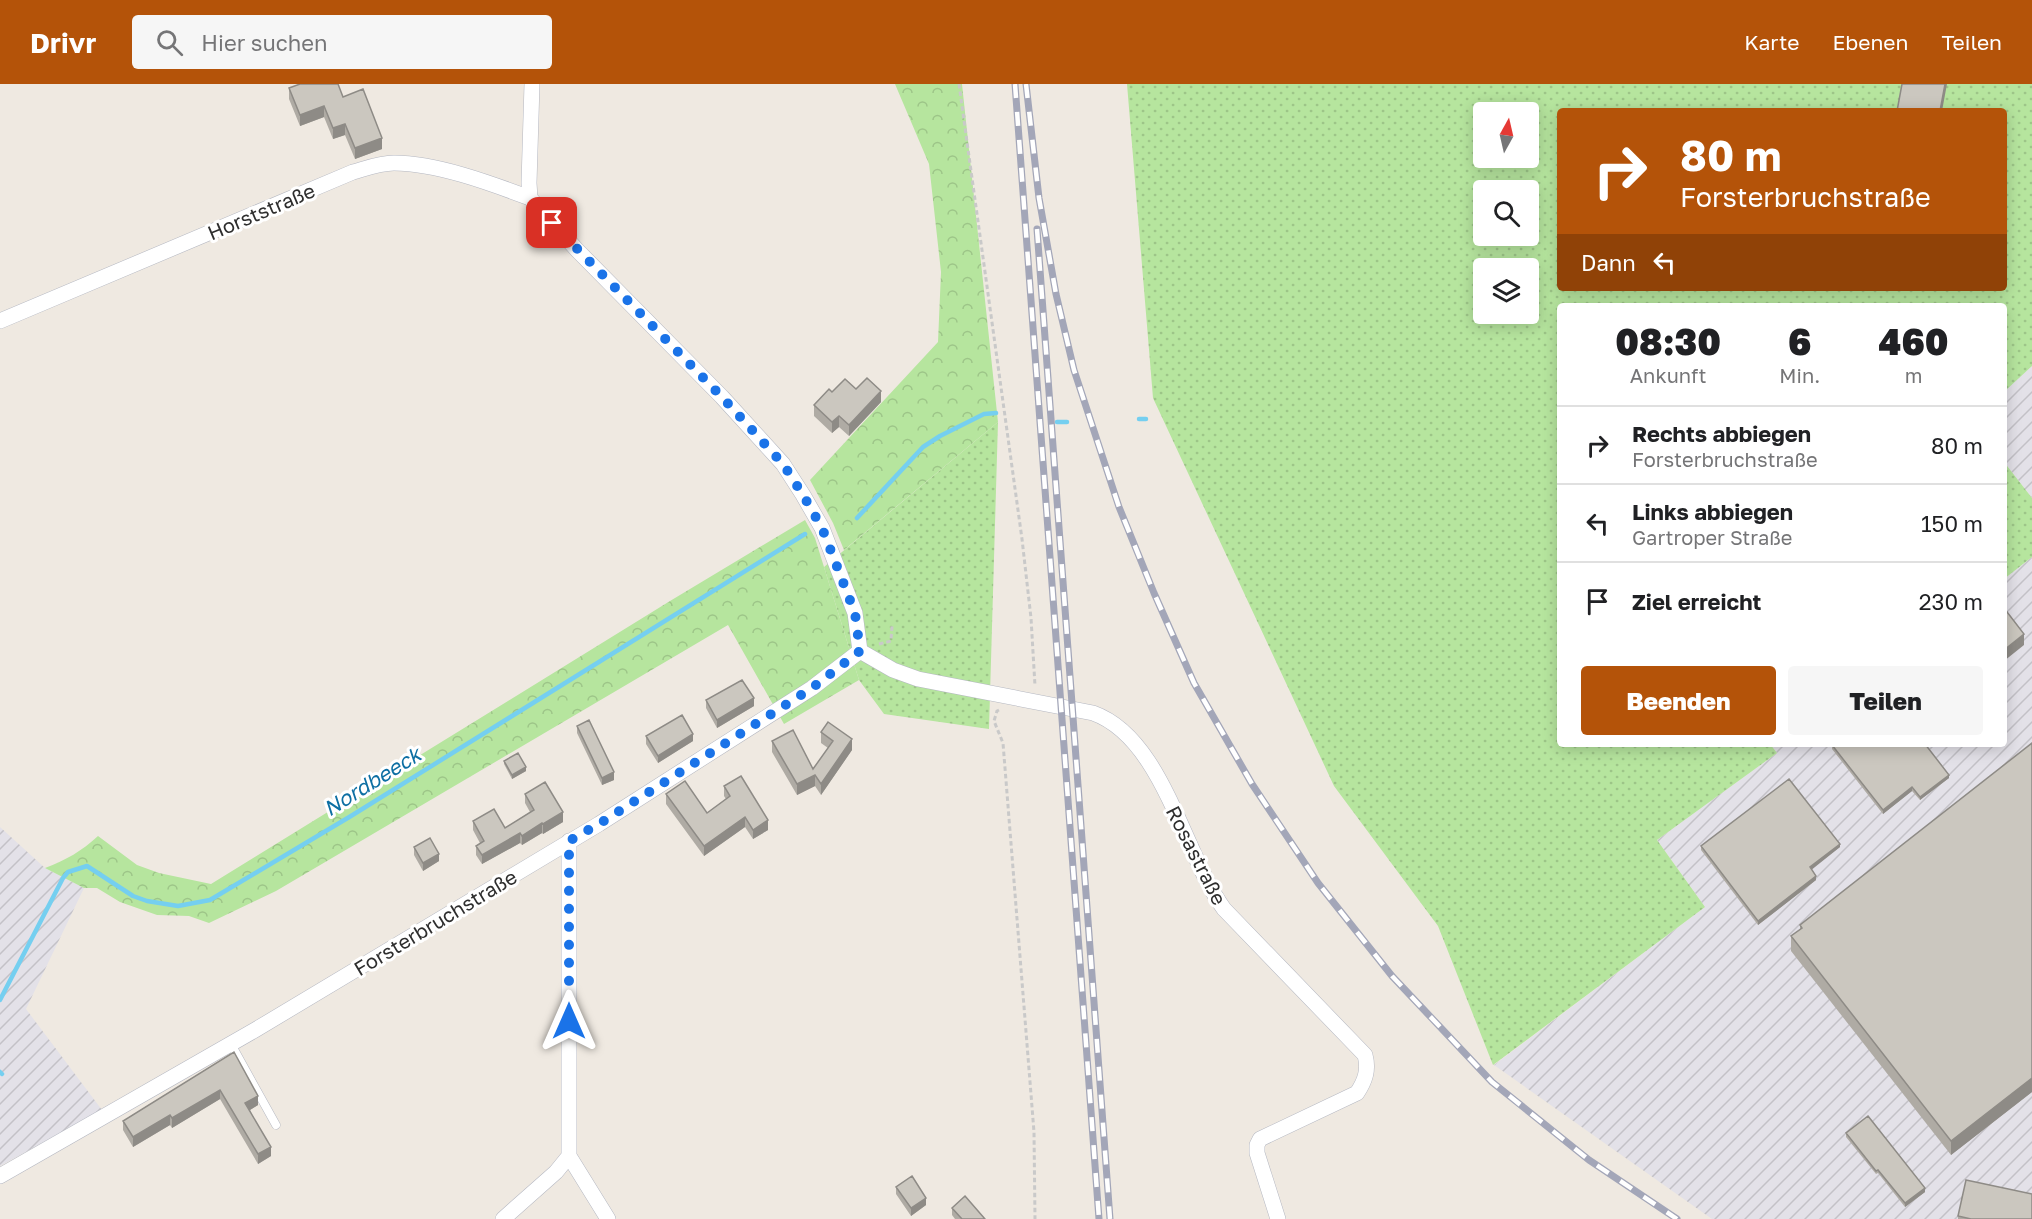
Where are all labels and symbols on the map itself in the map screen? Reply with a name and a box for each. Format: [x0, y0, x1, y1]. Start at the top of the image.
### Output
north arrow [1473, 102, 1539, 168]
street label: Horststraße [204, 178, 318, 244]
pin [526, 197, 577, 248]
water label: Nordbeeck [318, 740, 427, 821]
street label: Rosastraße [1162, 801, 1232, 909]
street label: Forsterbruchstraße [349, 864, 521, 980]
position arrow [537, 989, 601, 1053]

